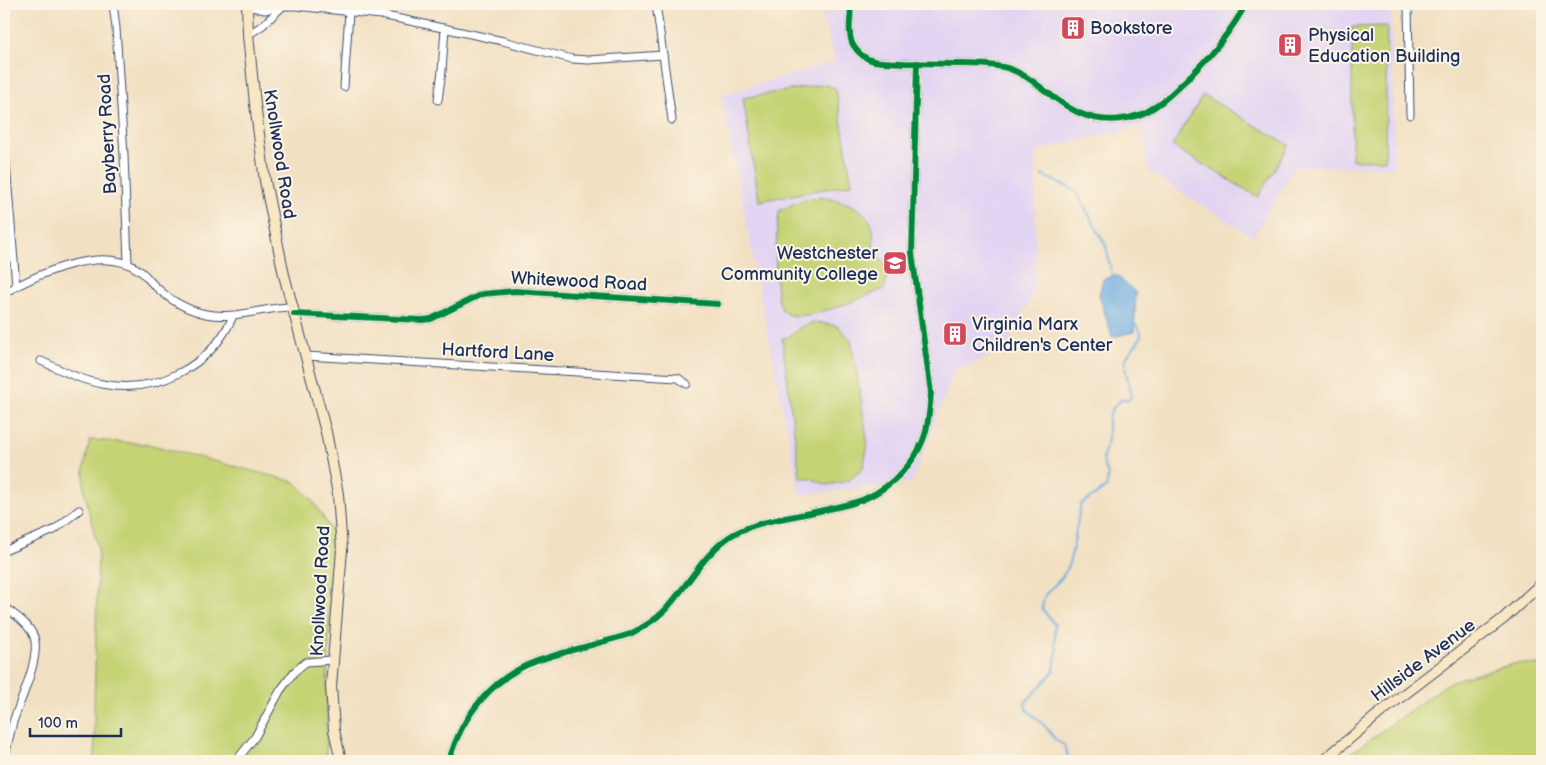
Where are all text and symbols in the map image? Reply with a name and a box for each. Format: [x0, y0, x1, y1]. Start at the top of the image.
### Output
building icon: Bookstore [1060, 15, 1086, 41]
place label: Bookstore [1090, 18, 1173, 39]
place label: Physical Education Building [1308, 25, 1460, 67]
building icon: Physical Education Building [1277, 32, 1303, 58]
street label: Bayberry Road [94, 73, 121, 195]
street label: Knollwood Road [259, 88, 300, 220]
place label: Westchester Community College [721, 243, 878, 285]
school or university icon: Westchester Community College [882, 250, 908, 276]
street label: Whitewood Road [510, 267, 648, 296]
place label: Virginia Marx Children's Center [972, 314, 1113, 356]
building icon: Virginia Marx Children's Center [942, 321, 968, 347]
street label: Hartford Lane [441, 339, 555, 366]
street label: Knollwood Road [307, 525, 334, 657]
street label: Hillside Avenue [1367, 614, 1480, 706]
scale bar [30, 705, 121, 737]
text: 100 m [38, 714, 78, 733]

